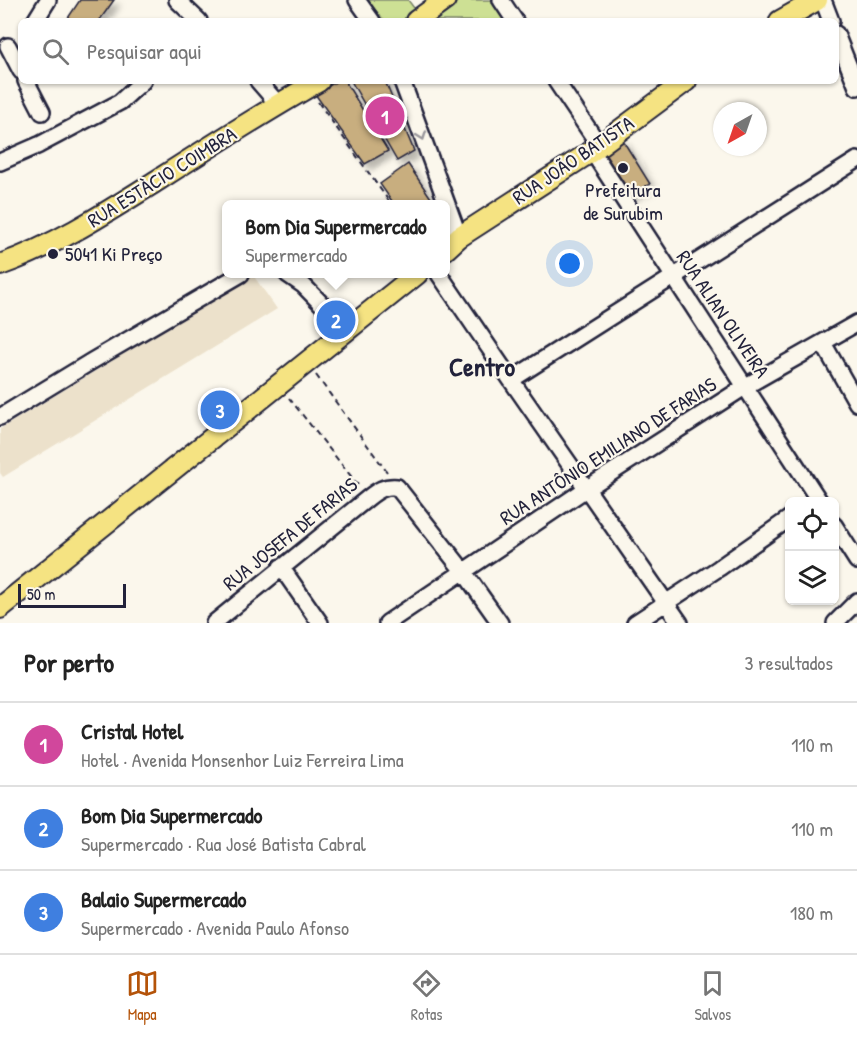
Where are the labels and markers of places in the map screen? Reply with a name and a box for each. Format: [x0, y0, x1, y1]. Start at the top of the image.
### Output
pin: 1 [366, 94, 404, 138]
marker: Prefeitura de Surubim [616, 161, 630, 175]
place label: Prefeitura de Surubim [583, 176, 663, 226]
place label: 5041 Ki Preço [65, 240, 162, 267]
marker: 5041 Ki Preço [46, 247, 60, 261]
pin: 2 [316, 298, 356, 342]
pin: 3 [200, 388, 240, 432]

